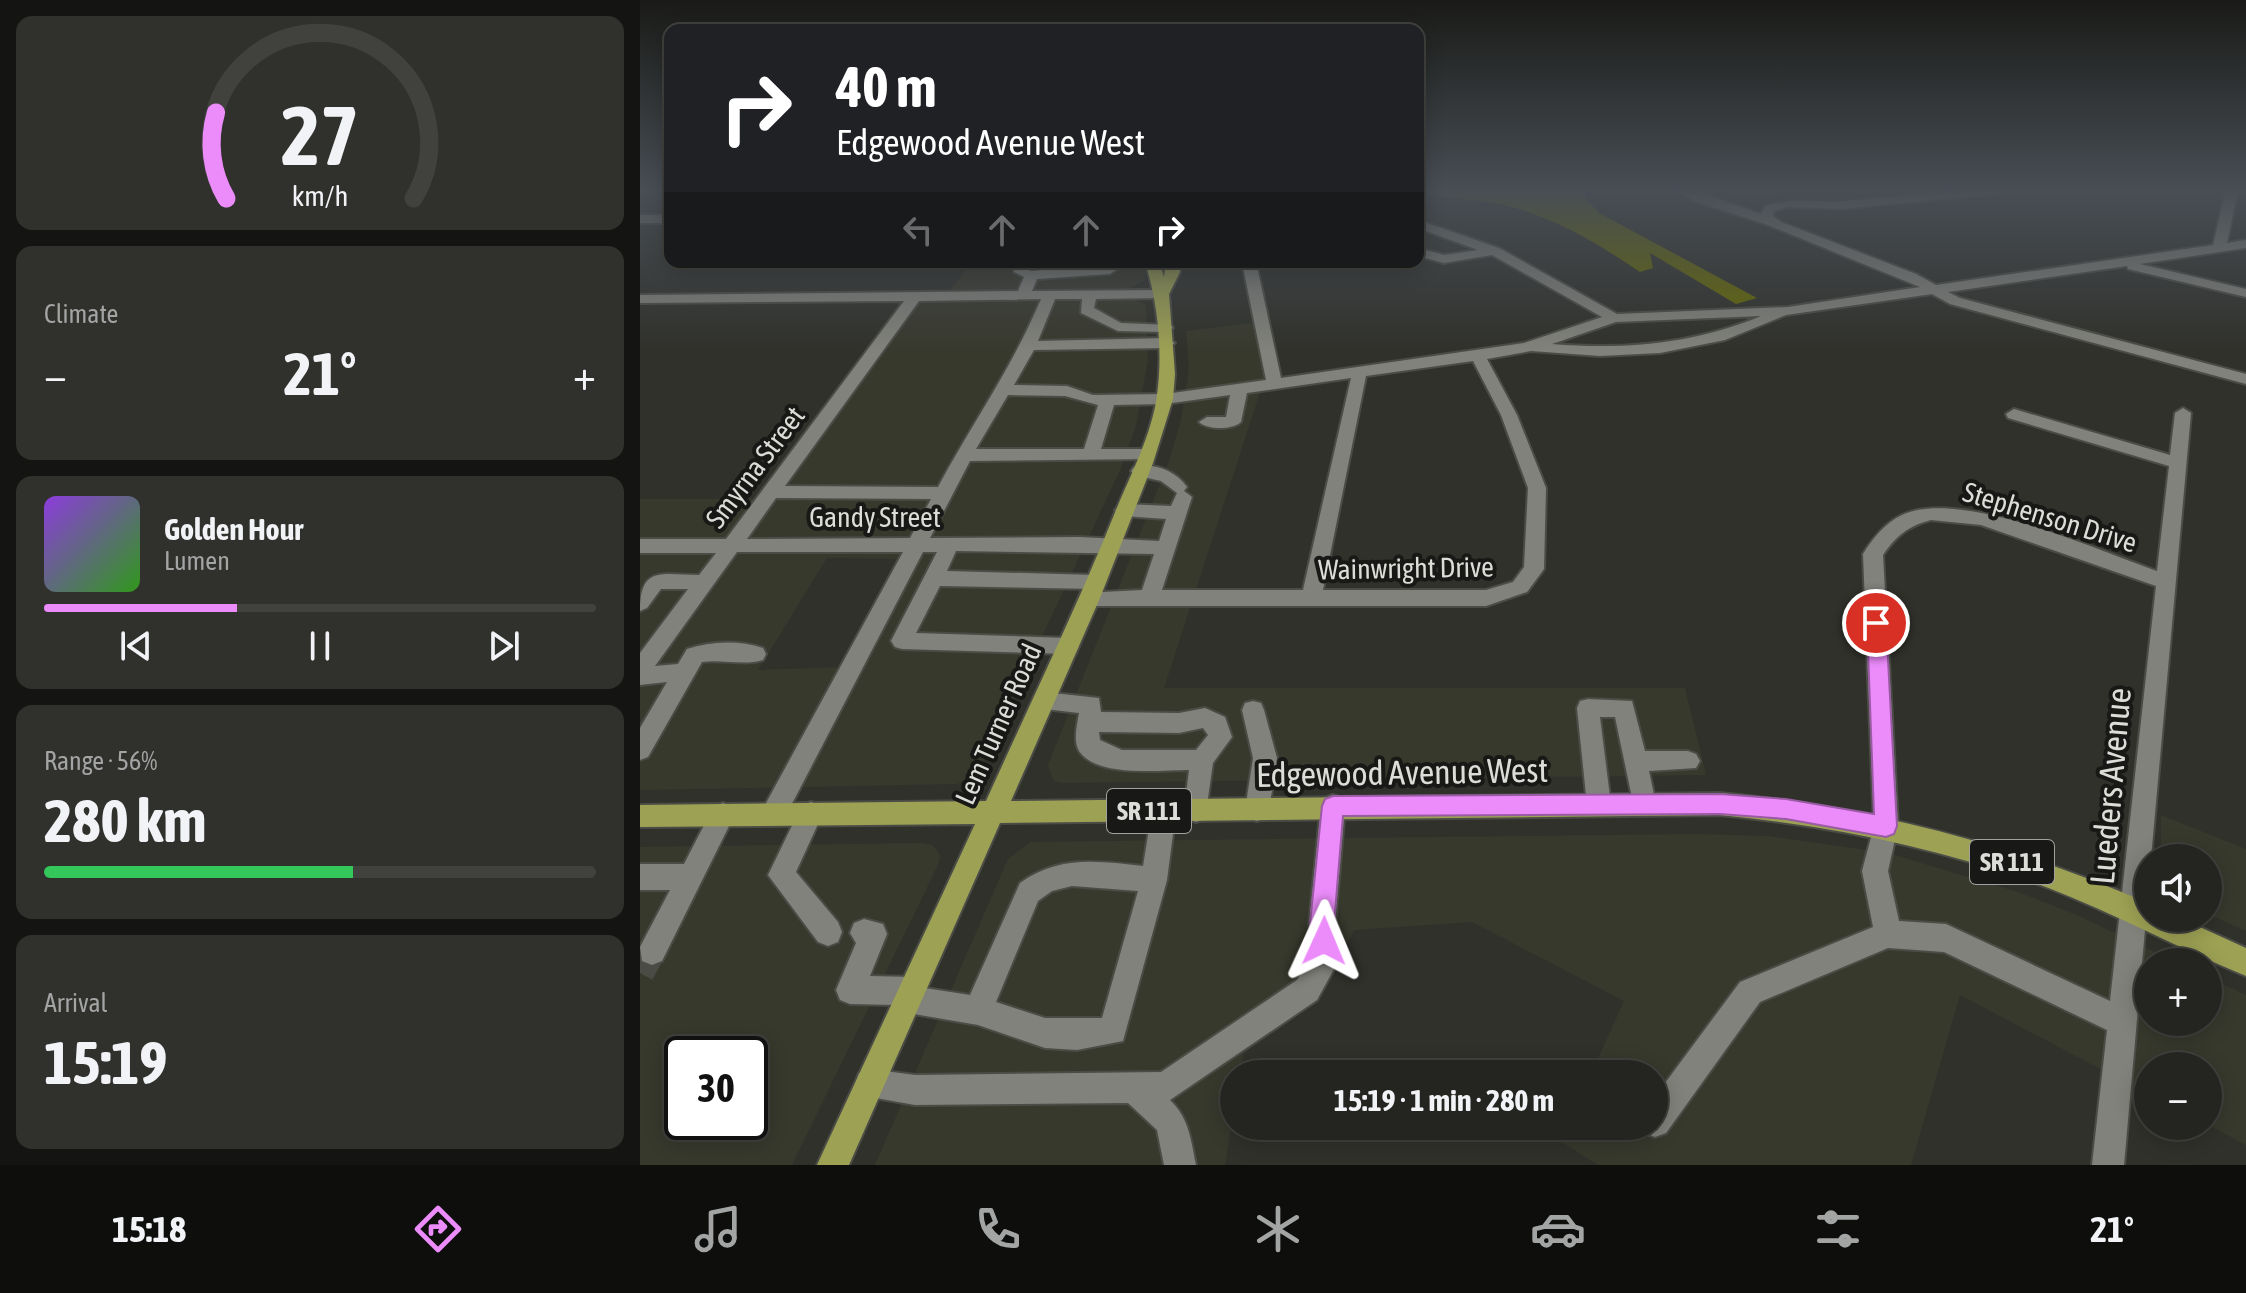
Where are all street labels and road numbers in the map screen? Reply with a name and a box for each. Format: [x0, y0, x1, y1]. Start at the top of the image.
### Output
street label: Smyrna Street [699, 400, 811, 534]
street label: Stephenson Drive [1959, 475, 2141, 559]
street label: Gandy Street [809, 501, 941, 533]
street label: Wainwright Drive [1318, 550, 1494, 586]
street label: Lem Turner Road [948, 639, 1048, 809]
street label: Lueders Avenue [2082, 686, 2138, 886]
street label: Edgewood Avenue West [1256, 750, 1548, 794]
road number: SR 111 [1107, 789, 1191, 833]
road number: SR 111 [1970, 840, 2054, 884]

